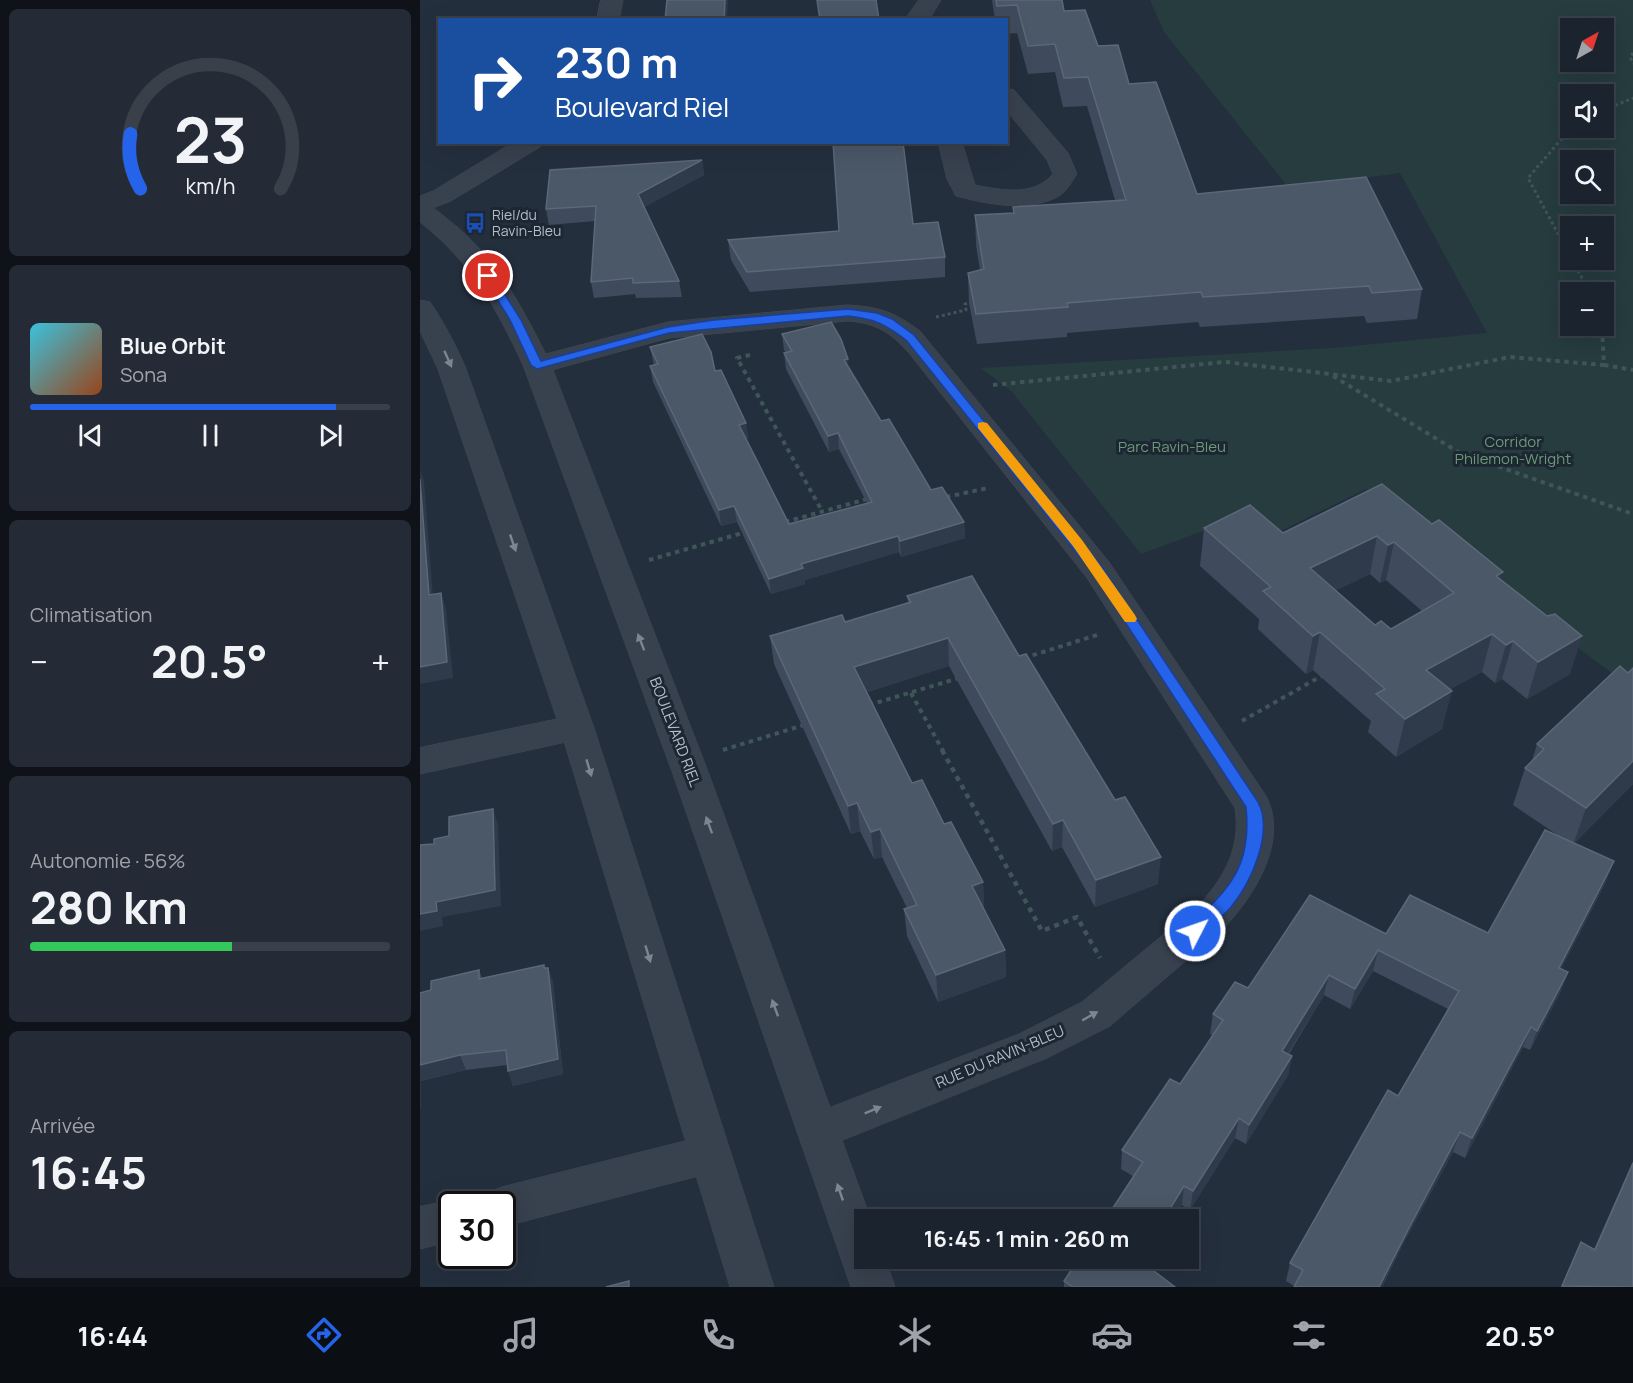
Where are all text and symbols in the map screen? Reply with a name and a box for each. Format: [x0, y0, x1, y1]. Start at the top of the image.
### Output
north arrow [1560, 18, 1614, 72]
map controls [1560, 18, 1614, 336]
text: 230 m [555, 33, 678, 91]
icon: right [456, 42, 534, 120]
button: sound [1560, 84, 1614, 138]
text: Boulevard Riel [555, 88, 729, 125]
text: 23 [173, 96, 247, 182]
button: search [1560, 150, 1614, 204]
text: km/h [185, 172, 235, 201]
place label: Riel/du Ravin-Bleu [492, 205, 561, 240]
bus stop icon: Riel/du Ravin-Bleu [463, 211, 487, 235]
button: + [1560, 216, 1614, 270]
pin [462, 250, 513, 301]
icon: arrive [471, 259, 504, 292]
button: − [1560, 282, 1614, 336]
text: Blue Orbit [120, 331, 226, 361]
one-way arrow [443, 351, 453, 369]
text: Sona [120, 361, 167, 388]
icon: previous [74, 419, 107, 452]
icon: pause [194, 419, 227, 452]
icon: next [314, 419, 347, 452]
park label: Corridor Philemon-Wright [1455, 431, 1571, 469]
park label: Parc Ravin-Bleu [1118, 436, 1226, 457]
one-way arrow [508, 534, 518, 552]
text: Climatisation [30, 601, 152, 628]
text: 20.5° [151, 630, 268, 692]
one-way arrow [636, 633, 646, 651]
text: − [30, 639, 48, 684]
text: + [371, 639, 390, 684]
street label: BOULEVARD RIEL [645, 674, 706, 790]
one-way arrow [585, 759, 594, 777]
one-way arrow [704, 816, 714, 834]
text: Autonomie · 56% [30, 847, 185, 874]
text: 280 km [30, 876, 188, 938]
position arrow [1163, 899, 1227, 963]
one-way arrow [644, 945, 653, 963]
one-way arrow [769, 999, 779, 1017]
one-way arrow [1082, 1011, 1099, 1021]
street label: RUE DU RAVIN-BLEU [932, 1020, 1067, 1093]
one-way arrow [864, 1104, 882, 1114]
text: Arrivée [30, 1112, 95, 1139]
text: 16:45 [30, 1141, 147, 1203]
one-way arrow [834, 1183, 844, 1201]
speed limit sign: 30 [438, 1191, 516, 1269]
text: 16:45 · 1 min · 260 m [924, 1224, 1129, 1254]
icon: directions [303, 1314, 345, 1356]
icon: music [500, 1314, 542, 1356]
icon: phone [697, 1314, 739, 1356]
icon: climate [894, 1314, 936, 1356]
icon: car [1091, 1314, 1133, 1356]
icon: filters [1288, 1314, 1330, 1356]
text: 16:44 [78, 1317, 148, 1354]
text: 20.5° [1485, 1317, 1555, 1354]

